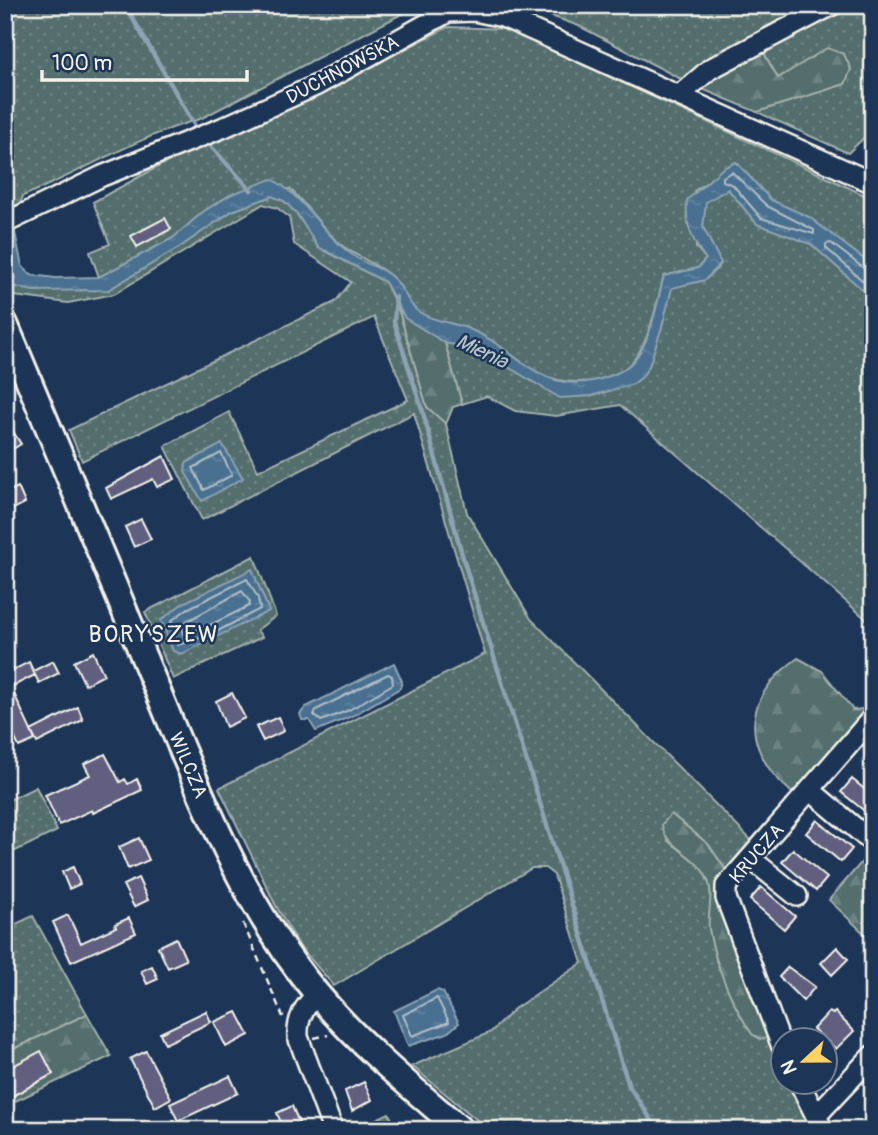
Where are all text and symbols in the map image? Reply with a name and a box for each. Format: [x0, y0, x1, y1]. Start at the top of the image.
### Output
street label: DUCHNOWSKA [282, 30, 403, 110]
scale bar [42, 38, 247, 82]
text: 100 m [52, 50, 112, 77]
water label: Mienia [452, 328, 513, 376]
district label: BORYSZEW [88, 620, 220, 649]
street label: WILCZA [163, 729, 213, 802]
street label: KRUCZA [724, 819, 789, 889]
north arrow [770, 1026, 840, 1096]
text: N [776, 1056, 803, 1077]

